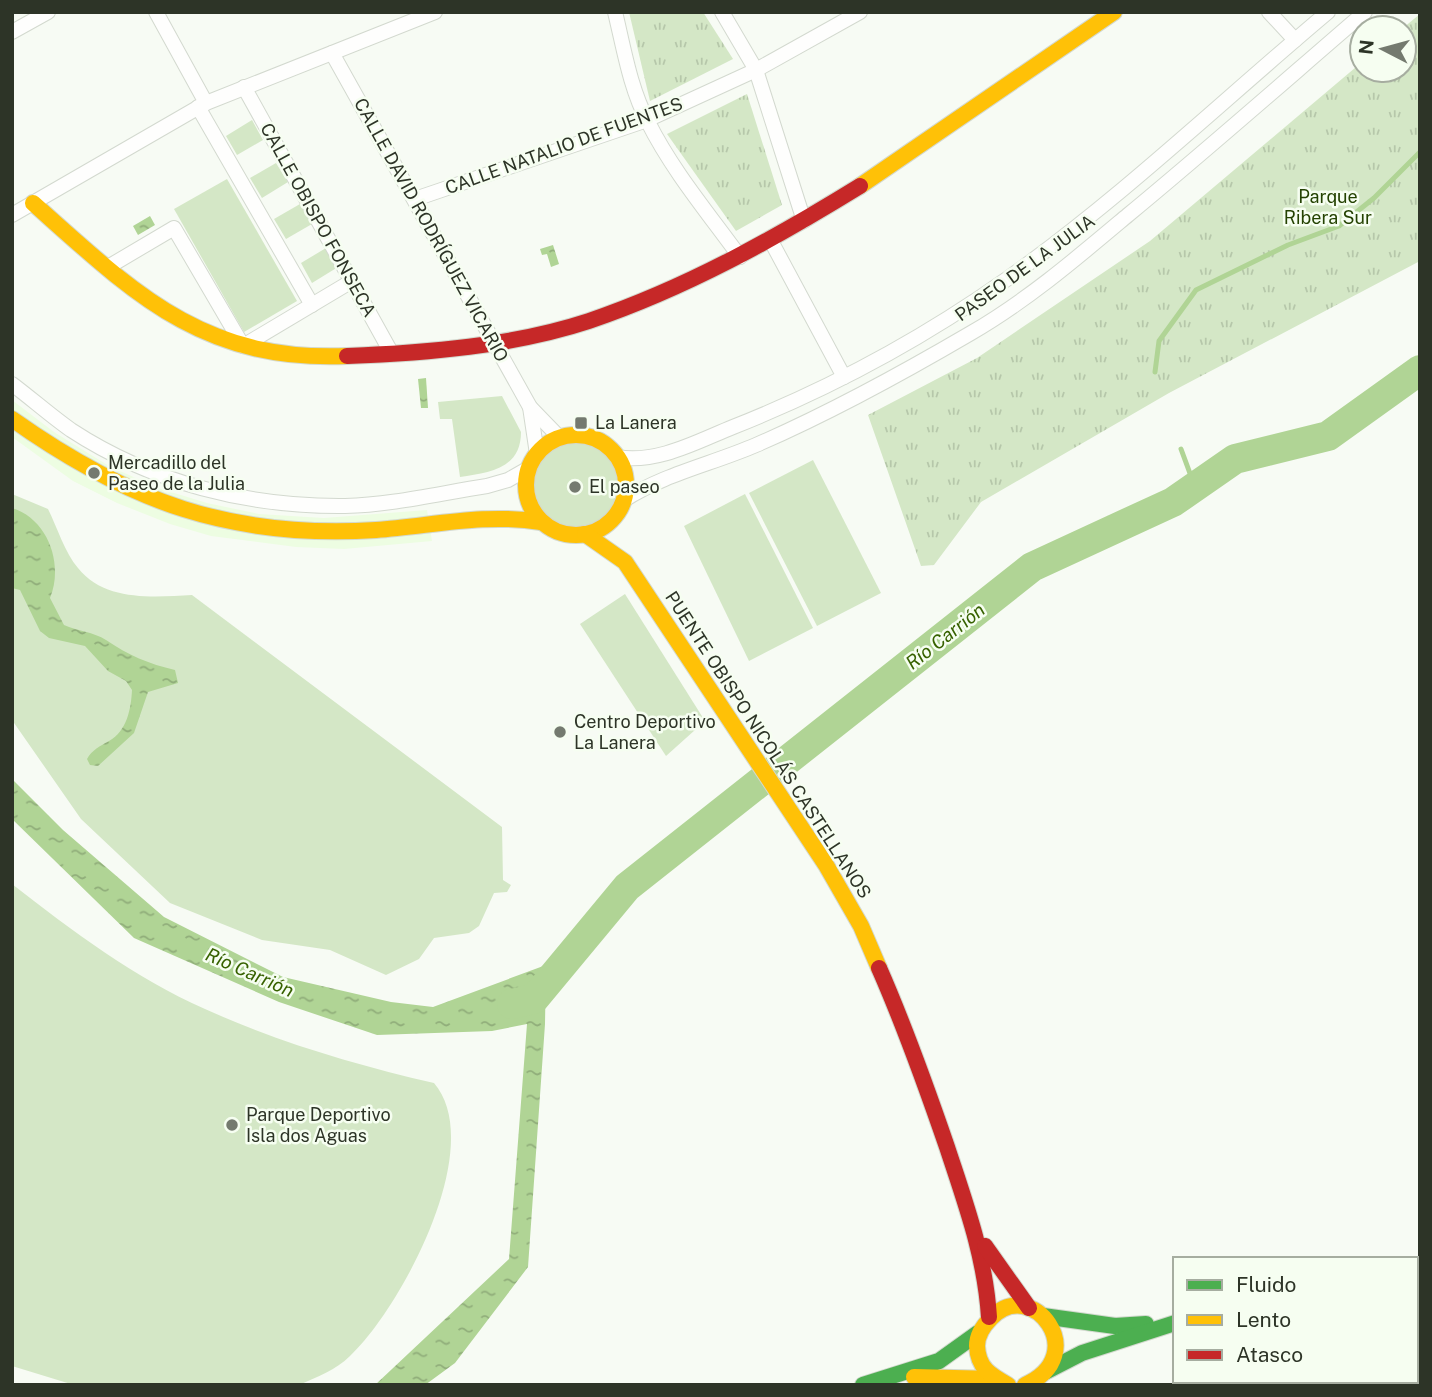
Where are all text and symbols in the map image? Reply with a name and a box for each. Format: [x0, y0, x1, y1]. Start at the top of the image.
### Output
north arrow [1348, 14, 1418, 84]
text: N [1354, 39, 1378, 56]
street label: CALLE NATALIO DE FUENTES [442, 93, 685, 198]
street label: CALLE DAVID RODRÍGUEZ VICARIO [350, 94, 514, 365]
street label: CALLE OBISPO FONSECA [256, 119, 381, 321]
park label: Parque Ribera Sur [1284, 186, 1372, 228]
street label: PASEO DE LA JULIA [951, 210, 1099, 325]
place label: La Lanera [595, 412, 677, 433]
marker: La Lanera [573, 415, 589, 431]
place label: Mercadillo del Paseo de la Julia [108, 452, 245, 494]
marker: Mercadillo del Paseo de la Julia [86, 465, 102, 481]
place label: El paseo [589, 476, 660, 497]
marker: El paseo [567, 479, 583, 495]
street label: PUENTE OBISPO NICOLÁS CASTELLANOS [661, 587, 877, 902]
water label: Río Carrión [901, 598, 989, 674]
place label: Centro Deportivo La Lanera [574, 711, 716, 753]
marker: Centro Deportivo La Lanera [552, 724, 568, 740]
water label: Río Carrión [202, 943, 298, 1001]
place label: Parque Deportivo Isla dos Aguas [246, 1104, 391, 1146]
marker: Parque Deportivo Isla dos Aguas [224, 1117, 240, 1133]
legend [1173, 1257, 1418, 1383]
text: Fluido [1236, 1272, 1296, 1297]
text: Lento [1236, 1307, 1291, 1332]
text: Atasco [1236, 1342, 1303, 1367]

